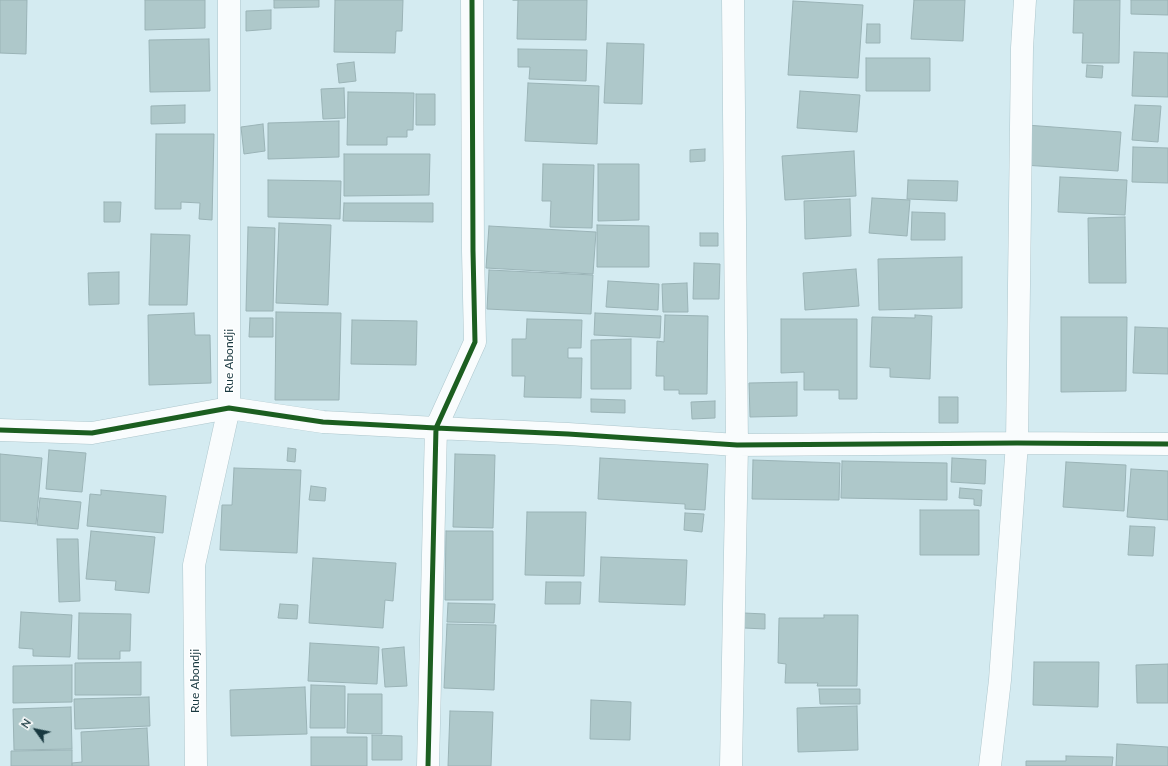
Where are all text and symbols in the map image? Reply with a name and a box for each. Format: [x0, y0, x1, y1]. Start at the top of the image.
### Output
street label: Rue Abondji [222, 329, 236, 393]
street label: Rue Abondji [188, 649, 202, 713]
north arrow [16, 710, 56, 750]
text: N [18, 716, 33, 730]

